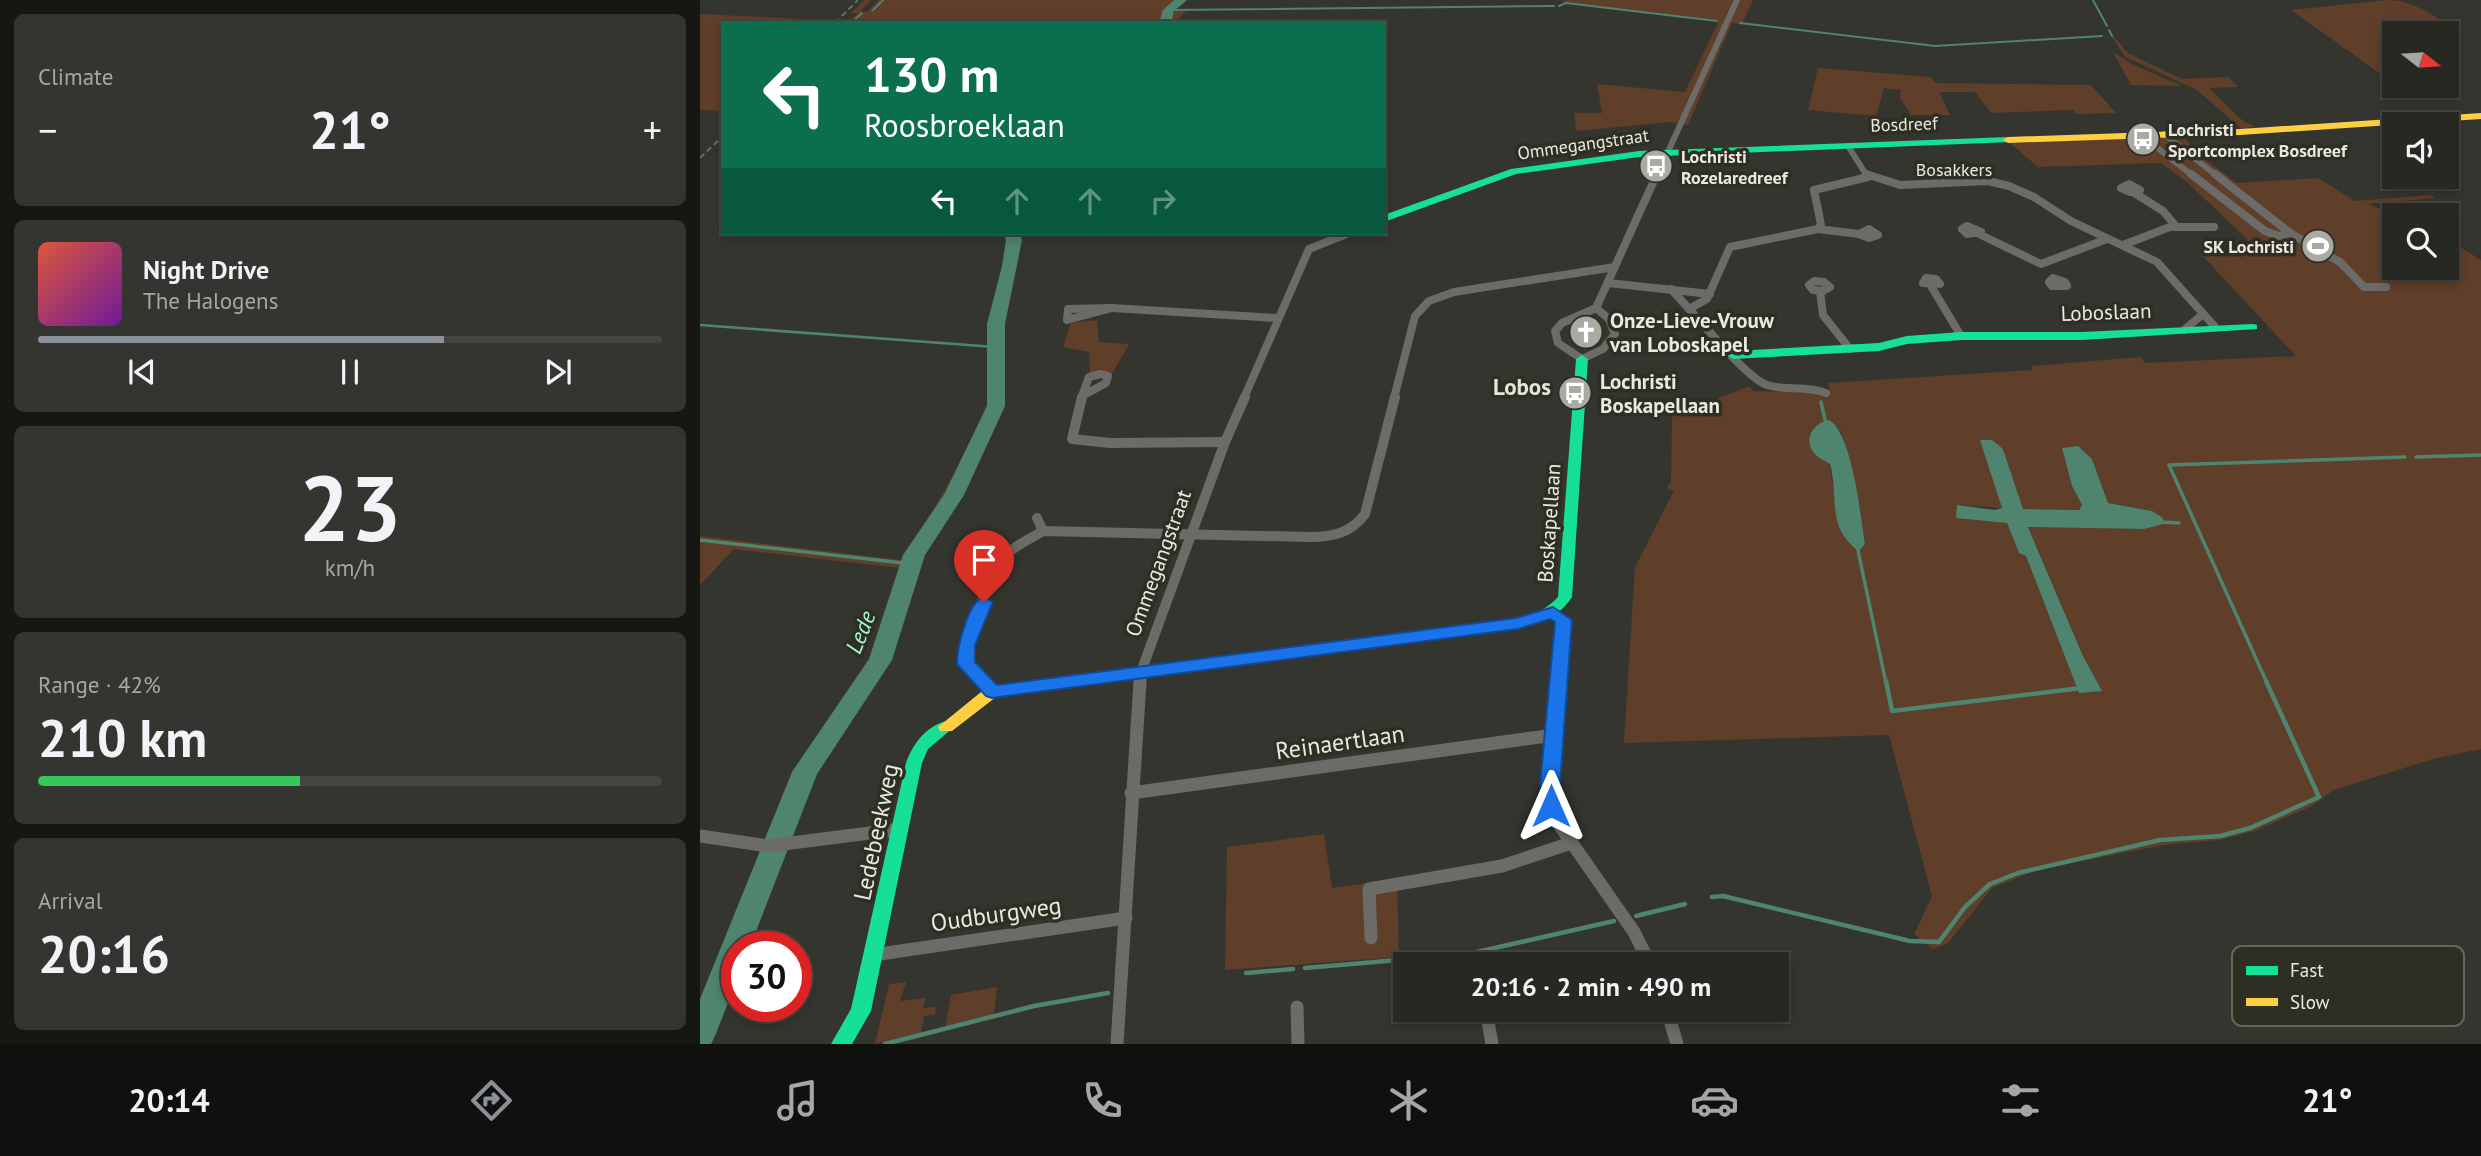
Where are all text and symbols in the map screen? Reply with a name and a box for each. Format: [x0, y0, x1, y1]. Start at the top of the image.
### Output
north arrow [2382, 21, 2459, 98]
map controls [2382, 21, 2459, 280]
text: 130 m [864, 42, 999, 106]
icon: left [749, 49, 840, 140]
text: Climate [38, 62, 113, 91]
text: 21° [309, 96, 391, 163]
text: Roosbroeklaan [864, 104, 1065, 146]
text: − [38, 105, 57, 154]
text: + [643, 105, 662, 154]
street label: Bosdreef [1870, 111, 1939, 137]
button: sound [2382, 112, 2459, 189]
place label: Lochristi Sportcomplex Bosdreef [2168, 118, 2348, 162]
bus stop icon: Lochristi Sportcomplex Bosdreef [2124, 120, 2162, 158]
street label: Ommegangstraat [1516, 123, 1650, 165]
place label: Lochristi Rozelaredreef [1681, 145, 1789, 189]
bus stop icon: Lochristi Rozelaredreef [1637, 147, 1675, 185]
street label: Bosakkers [1916, 158, 1992, 181]
icon: left [925, 182, 963, 220]
icon: ahead [998, 182, 1036, 220]
icon: ahead [1071, 182, 1109, 220]
icon: right [1144, 182, 1182, 220]
button: search [2382, 203, 2459, 280]
sports icon: SK Lochristi [2299, 227, 2337, 265]
place label: SK Lochristi [2204, 235, 2294, 258]
text: Night Drive [143, 253, 269, 286]
text: The Halogens [143, 286, 278, 315]
street label: Loboslaan [2060, 297, 2152, 327]
place label: Onze-Lieve-Vrouw van Loboskapel [1609, 307, 1775, 358]
church icon: Onze-Lieve-Vrouw van Loboskapel [1567, 313, 1605, 351]
icon: previous [123, 353, 161, 391]
icon: pause [331, 353, 369, 391]
icon: next [539, 353, 577, 391]
place label: Lochristi Boskapellaan [1600, 368, 1720, 419]
district label: Lobos [1493, 372, 1551, 401]
bus stop icon: Lochristi Boskapellaan [1556, 374, 1594, 412]
text: 23 [298, 448, 402, 566]
street label: Boskapellaan [1531, 462, 1567, 584]
street label: Ommegangstraat [1119, 486, 1197, 640]
pin [954, 530, 1014, 602]
icon: arrive [965, 541, 1003, 579]
text: km/h [325, 553, 375, 582]
water label: Lede [838, 606, 882, 658]
text: Range · 42% [38, 670, 161, 699]
text: 210 km [38, 704, 207, 771]
street label: Reinaertlaan [1274, 718, 1406, 766]
street label: Ledebeekweg [846, 761, 906, 903]
position arrow [1514, 769, 1588, 843]
text: Arrival [38, 886, 102, 915]
street label: Oudburgweg [929, 890, 1063, 938]
text: 20:16 [38, 920, 170, 987]
speed limit sign: 30 [721, 931, 812, 1022]
legend [2232, 946, 2464, 1026]
text: Fast [2290, 958, 2324, 982]
text: 20:16 · 2 min · 490 m [1471, 970, 1711, 1003]
text: Slow [2290, 990, 2330, 1014]
icon: directions [467, 1076, 516, 1125]
icon: music [773, 1076, 822, 1125]
icon: phone [1078, 1076, 1127, 1125]
icon: climate [1384, 1076, 1433, 1125]
icon: car [1690, 1076, 1739, 1125]
icon: filters [1996, 1076, 2045, 1125]
text: 20:14 [128, 1079, 210, 1121]
text: 21° [2302, 1079, 2353, 1121]

